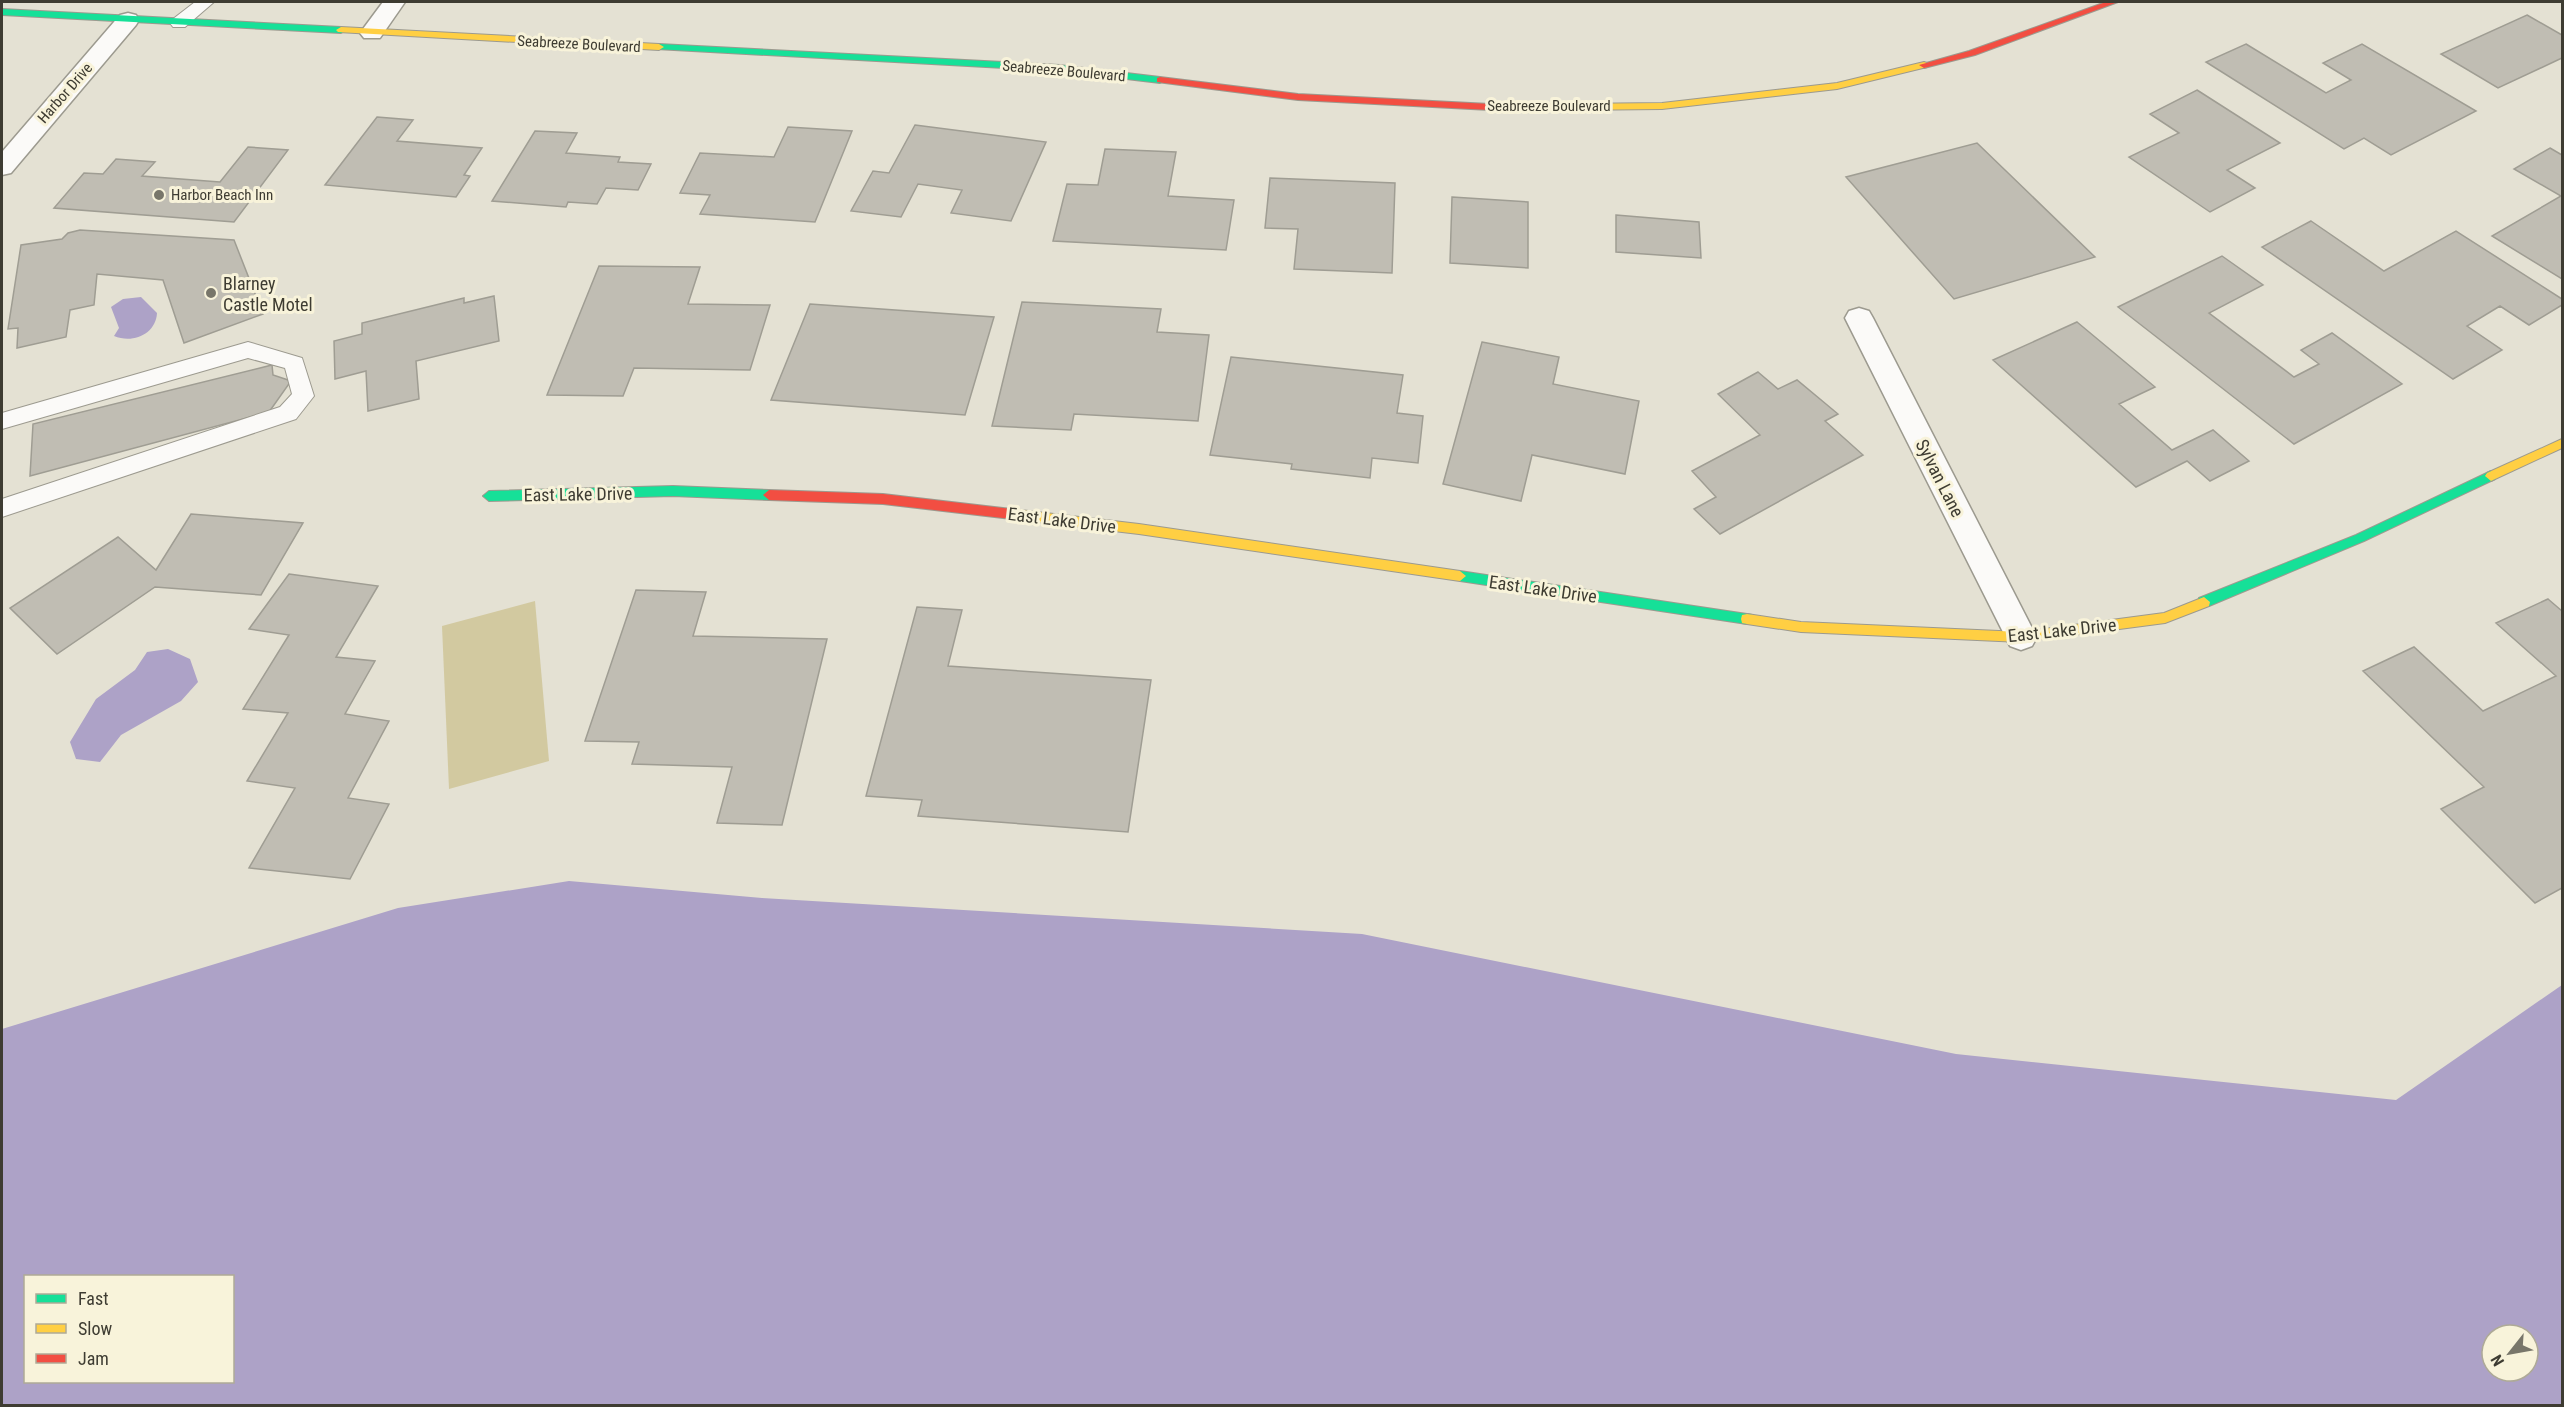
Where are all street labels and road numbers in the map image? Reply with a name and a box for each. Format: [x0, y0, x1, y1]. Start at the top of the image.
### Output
street label: Seabreeze Boulevard [517, 32, 641, 56]
street label: Seabreeze Boulevard [1002, 57, 1126, 85]
street label: Harbor Drive [34, 59, 96, 127]
street label: Seabreeze Boulevard [1487, 97, 1611, 115]
street label: Sylvan Lane [1911, 436, 1969, 520]
street label: East Lake Drive [523, 483, 633, 505]
street label: East Lake Drive [1007, 503, 1117, 537]
street label: East Lake Drive [1488, 571, 1598, 607]
street label: East Lake Drive [2007, 614, 2117, 646]

